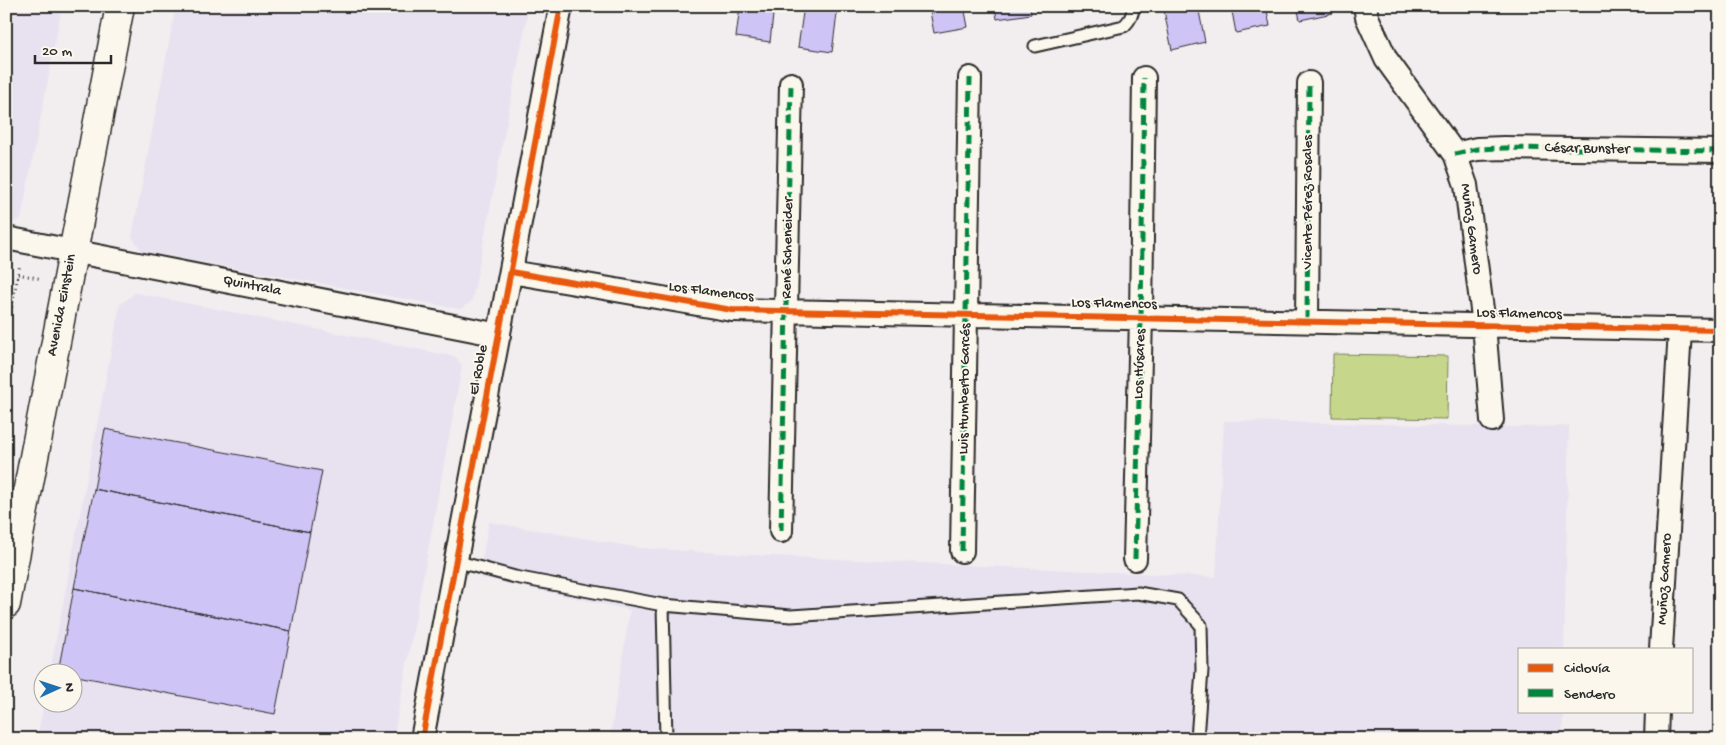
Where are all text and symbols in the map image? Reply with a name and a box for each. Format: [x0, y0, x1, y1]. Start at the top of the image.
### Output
scale bar [35, 32, 111, 64]
text: 20 m [42, 43, 72, 61]
street label: Vicente Pérez Rosales [1299, 134, 1317, 270]
street label: César Bunster [1544, 139, 1631, 159]
street label: Muñoz Gamero [1456, 182, 1486, 276]
street label: René Scheneider [778, 195, 798, 299]
street label: Avenida Einstein [43, 252, 81, 358]
street label: Quintrala [221, 272, 283, 301]
street label: Los Flamencos [667, 278, 755, 306]
street label: Los Flamencos [1071, 294, 1157, 314]
street label: Los Flamencos [1476, 304, 1562, 324]
street label: Luis Humberto Garcés [955, 323, 975, 455]
street label: Los Húsares [1130, 328, 1150, 399]
street label: El Roble [465, 343, 493, 397]
street label: Muñoz Gamero [1654, 532, 1676, 625]
legend [1518, 648, 1694, 712]
text: Ciclovía [1564, 660, 1610, 678]
north arrow [32, 662, 82, 712]
text: N [60, 682, 77, 692]
text: Sendero [1564, 686, 1616, 704]

